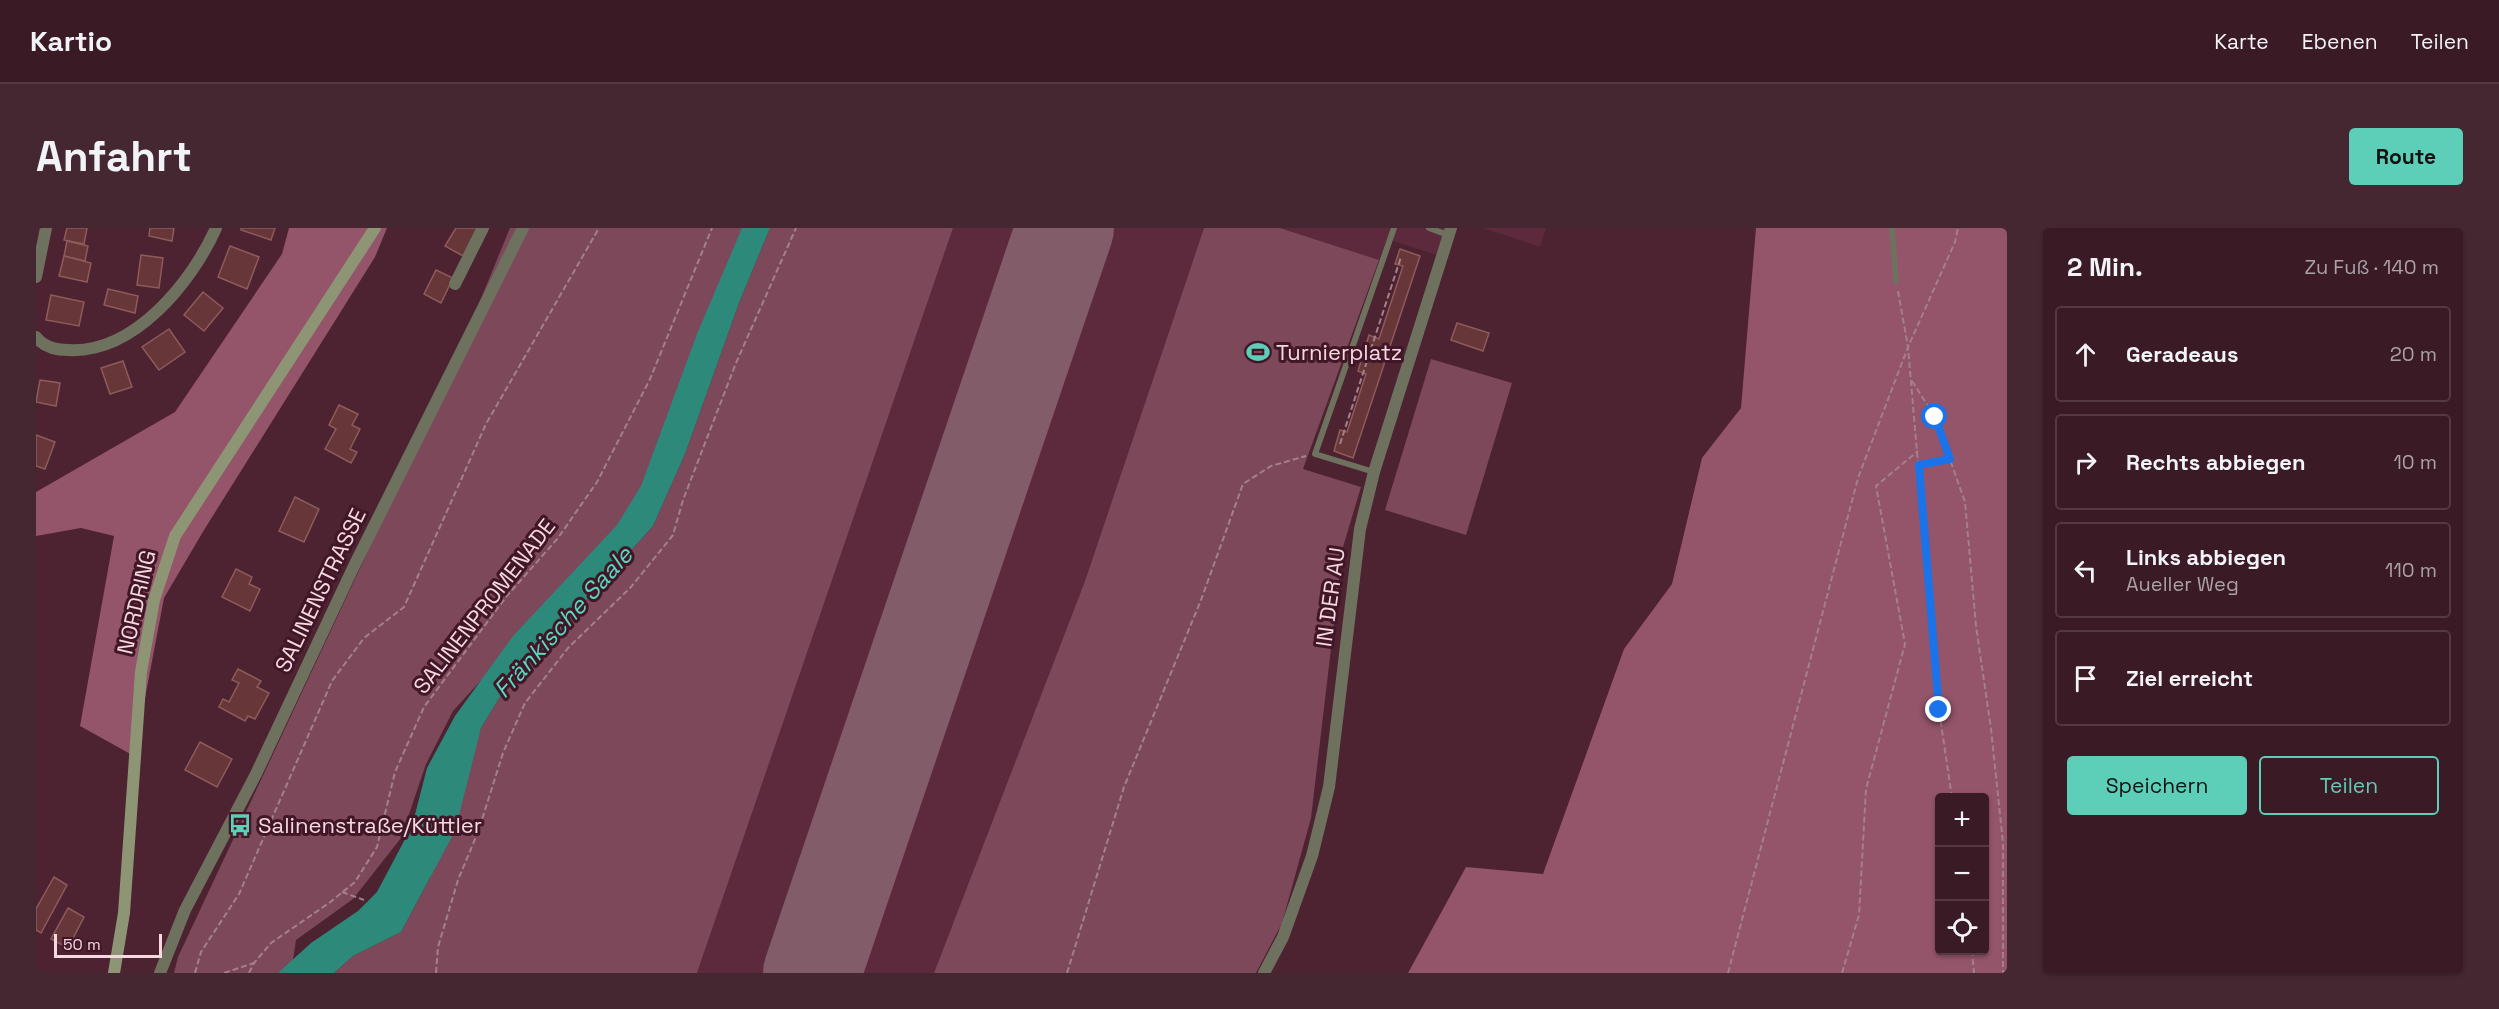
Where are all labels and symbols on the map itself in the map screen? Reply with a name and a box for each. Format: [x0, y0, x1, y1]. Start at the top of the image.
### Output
place label: Turnierplatz [1276, 338, 1402, 366]
sports icon: Turnierplatz [1245, 339, 1271, 365]
route start [1921, 403, 1947, 429]
street label: SALINENSTRASSE [268, 503, 372, 677]
street label: SALINENPROMENADE [407, 513, 561, 699]
water label: Fränkische Saale [487, 539, 640, 704]
street label: IN DER AU [1309, 546, 1351, 648]
street label: NORDRING [110, 547, 162, 657]
route end [1925, 696, 1951, 722]
place label: Salinenstraße/Küttler [258, 811, 482, 839]
bus stop icon: Salinenstraße/Küttler [227, 812, 253, 838]
scale bar [54, 931, 162, 958]

